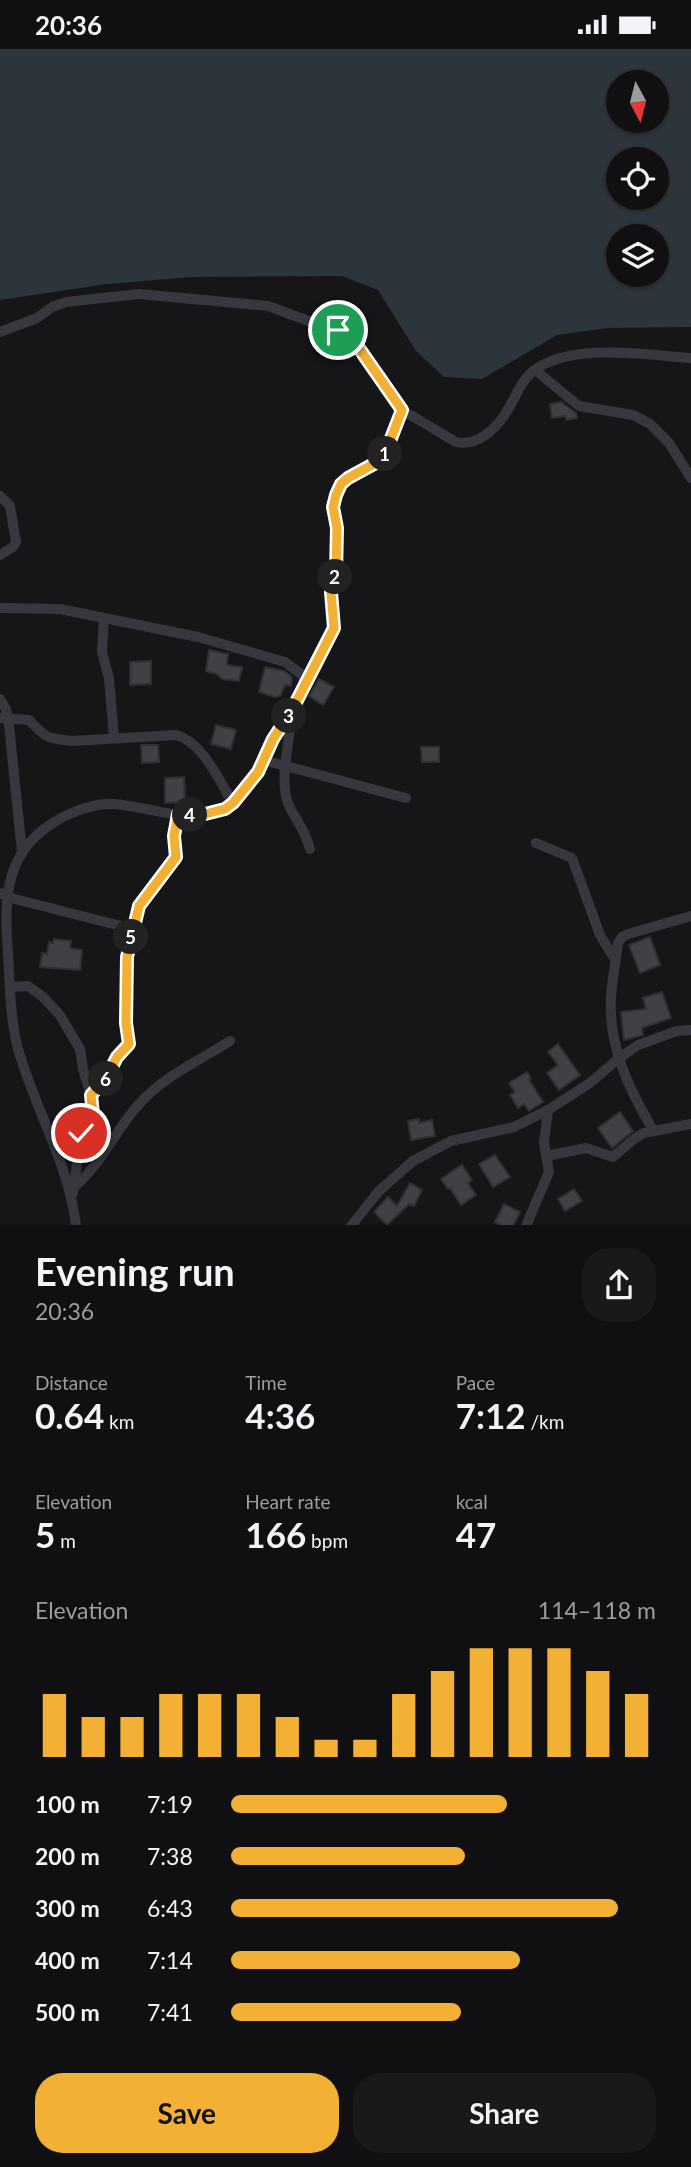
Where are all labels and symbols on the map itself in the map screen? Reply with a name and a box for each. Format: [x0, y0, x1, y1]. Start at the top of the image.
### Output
north arrow [606, 70, 668, 133]
pin [308, 300, 368, 360]
pin: 1 [368, 437, 402, 471]
pin: 2 [318, 559, 352, 595]
pin: 3 [272, 699, 306, 733]
pin: 4 [172, 797, 208, 833]
pin: 5 [114, 919, 148, 955]
pin: 6 [88, 1061, 124, 1097]
pin [51, 1103, 111, 1163]

